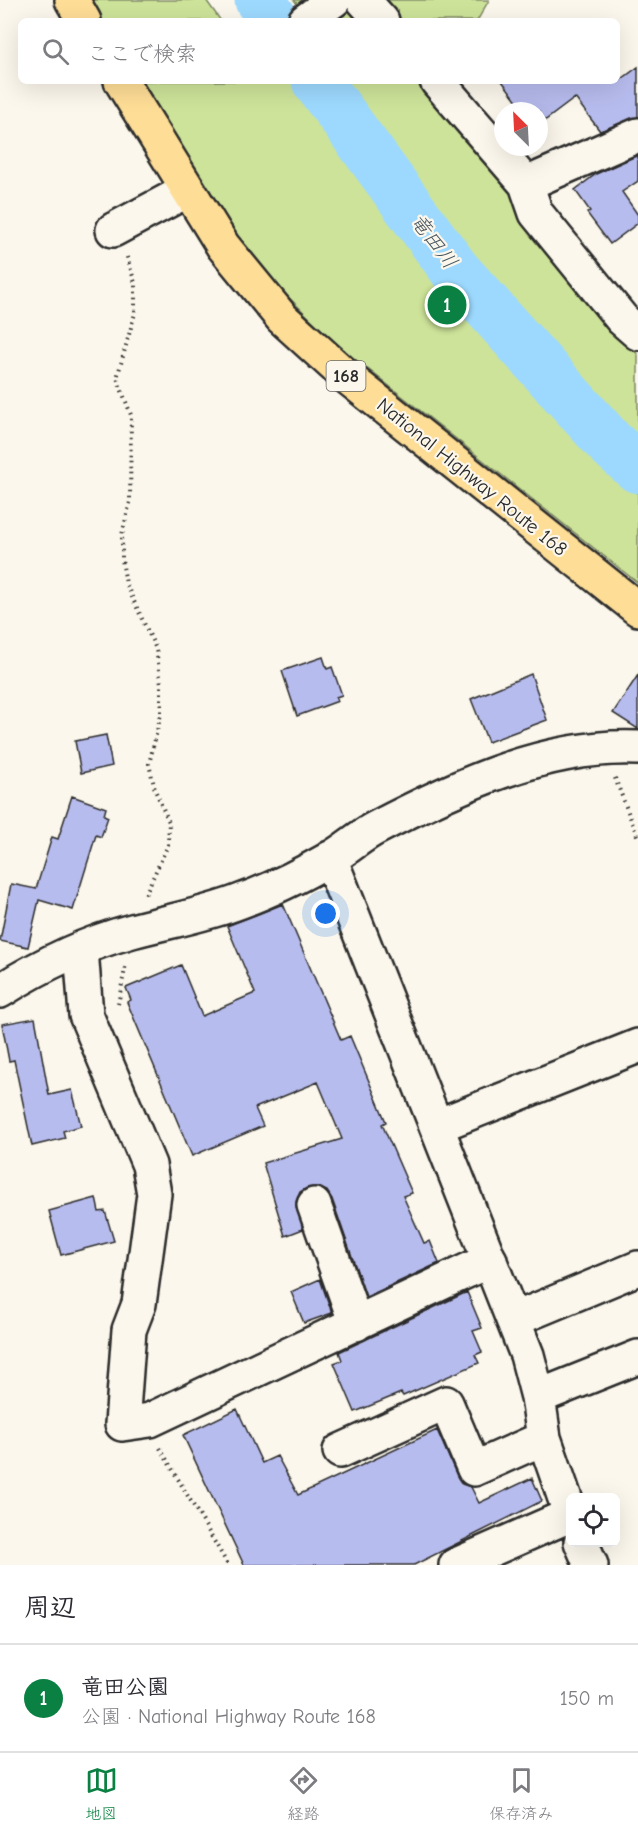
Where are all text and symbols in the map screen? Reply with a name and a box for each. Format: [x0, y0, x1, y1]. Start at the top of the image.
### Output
search box [18, 18, 620, 84]
icon: search [39, 35, 72, 68]
text: ここで検索 [87, 41, 197, 67]
north arrow [494, 102, 548, 156]
water label: 竜田川 [405, 209, 463, 273]
pin: 1 [428, 282, 466, 328]
road number: 168 [326, 361, 366, 391]
street label: National Highway Route 168 [372, 393, 572, 561]
your location [311, 899, 340, 928]
map controls [566, 1493, 620, 1547]
button: locate [566, 1493, 620, 1547]
text: 周辺 [24, 1593, 76, 1623]
text: 竜田公園 [81, 1674, 169, 1700]
text: 1 [40, 1687, 47, 1710]
text: 150 m [560, 1687, 614, 1710]
text: 公園 · National Highway Route 168 [81, 1705, 376, 1728]
tab: 地図 [85, 1764, 118, 1824]
tab: 経路 [287, 1764, 320, 1824]
tab: 保存済み [489, 1764, 553, 1824]

